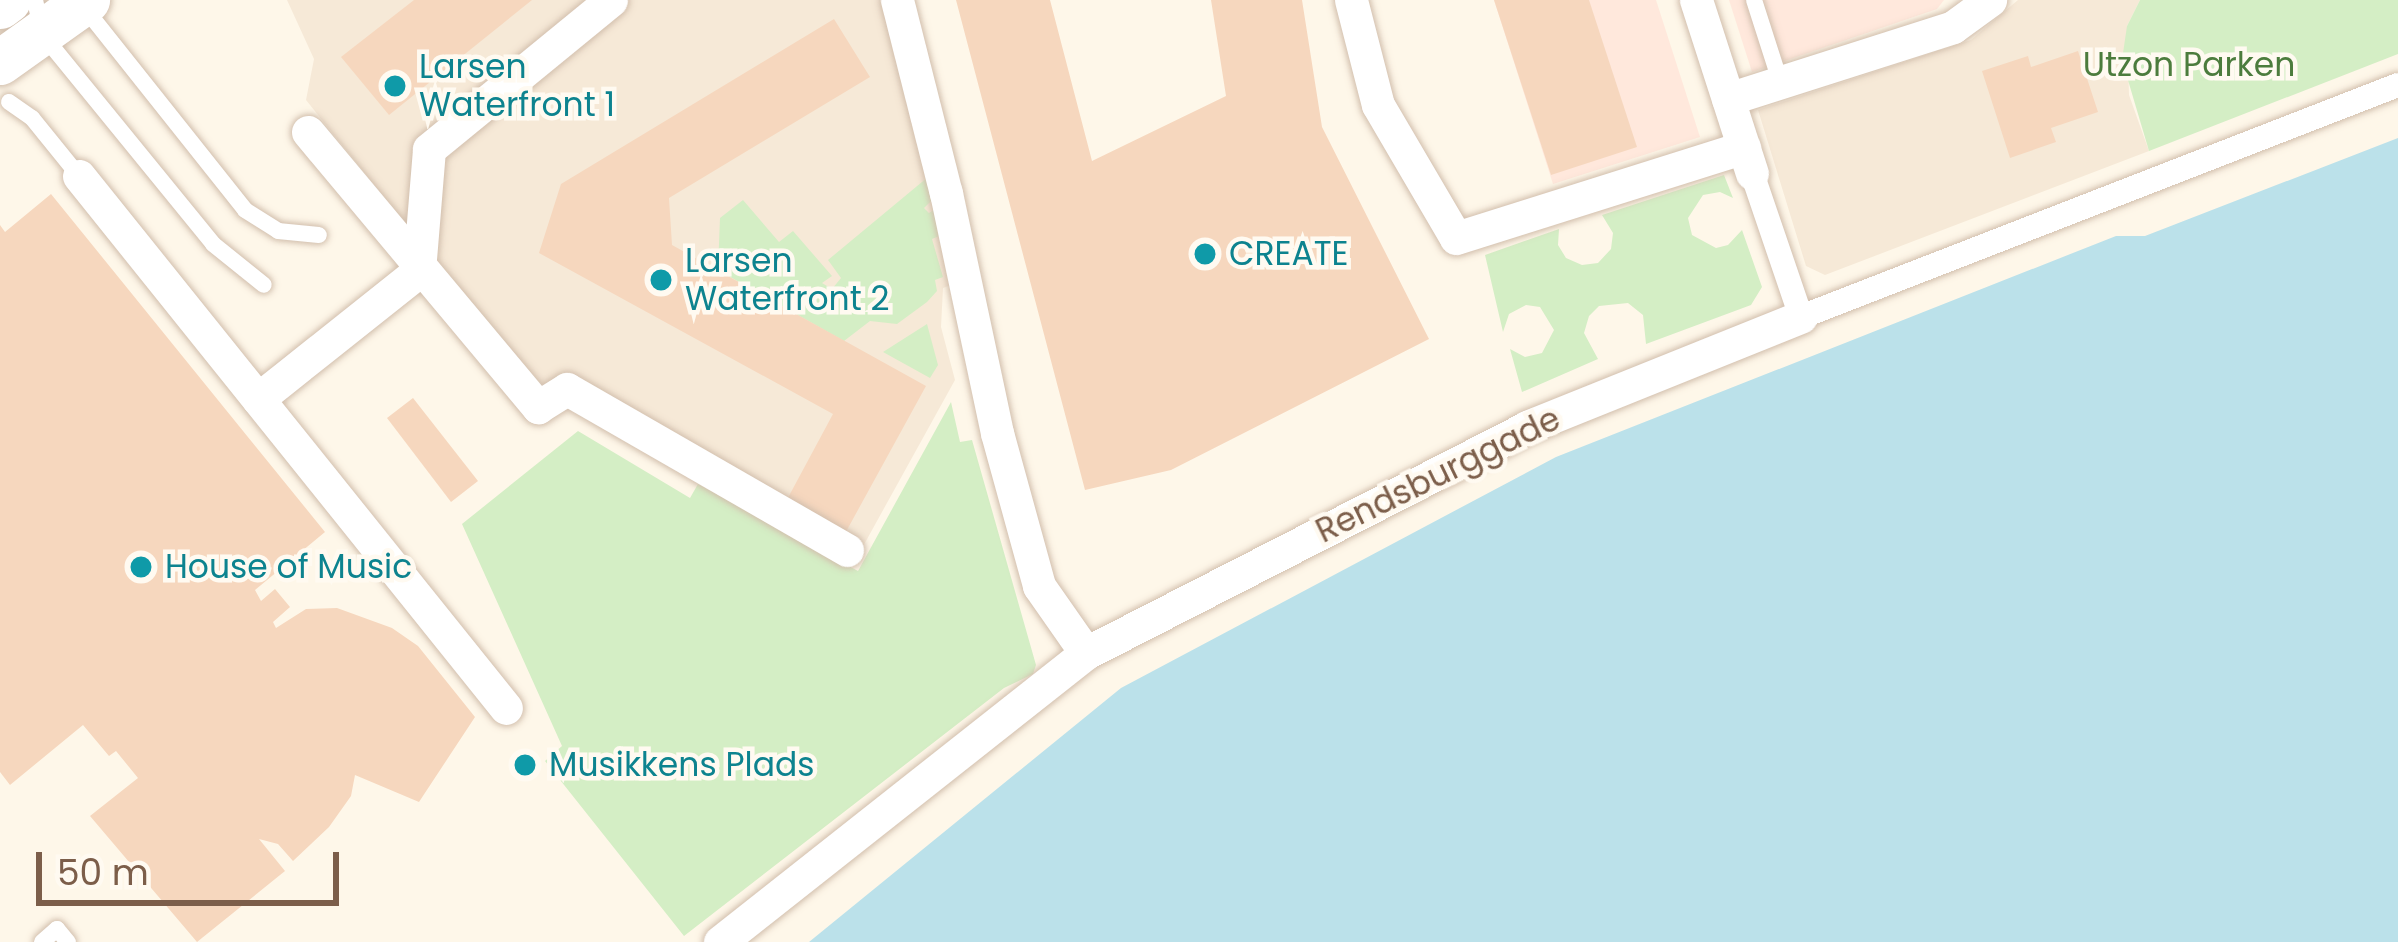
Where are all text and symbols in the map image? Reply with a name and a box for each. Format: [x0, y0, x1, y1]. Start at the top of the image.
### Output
park label: Utzon Parken [2083, 45, 2295, 85]
place label: Larsen Waterfront 1 [419, 47, 615, 125]
marker: Larsen Waterfront 1 [382, 73, 408, 99]
place label: CREATE [1229, 234, 1348, 274]
place label: Larsen Waterfront 2 [685, 241, 890, 319]
marker: CREATE [1192, 241, 1218, 267]
marker: Larsen Waterfront 2 [648, 267, 674, 293]
street label: Rendsburggade [1310, 399, 1566, 551]
place label: House of Music [165, 547, 412, 587]
marker: House of Music [128, 554, 154, 580]
place label: Musikkens Plads [549, 745, 815, 785]
marker: Musikkens Plads [512, 752, 538, 778]
scale bar [42, 828, 345, 902]
text: 50 m [57, 847, 149, 898]

